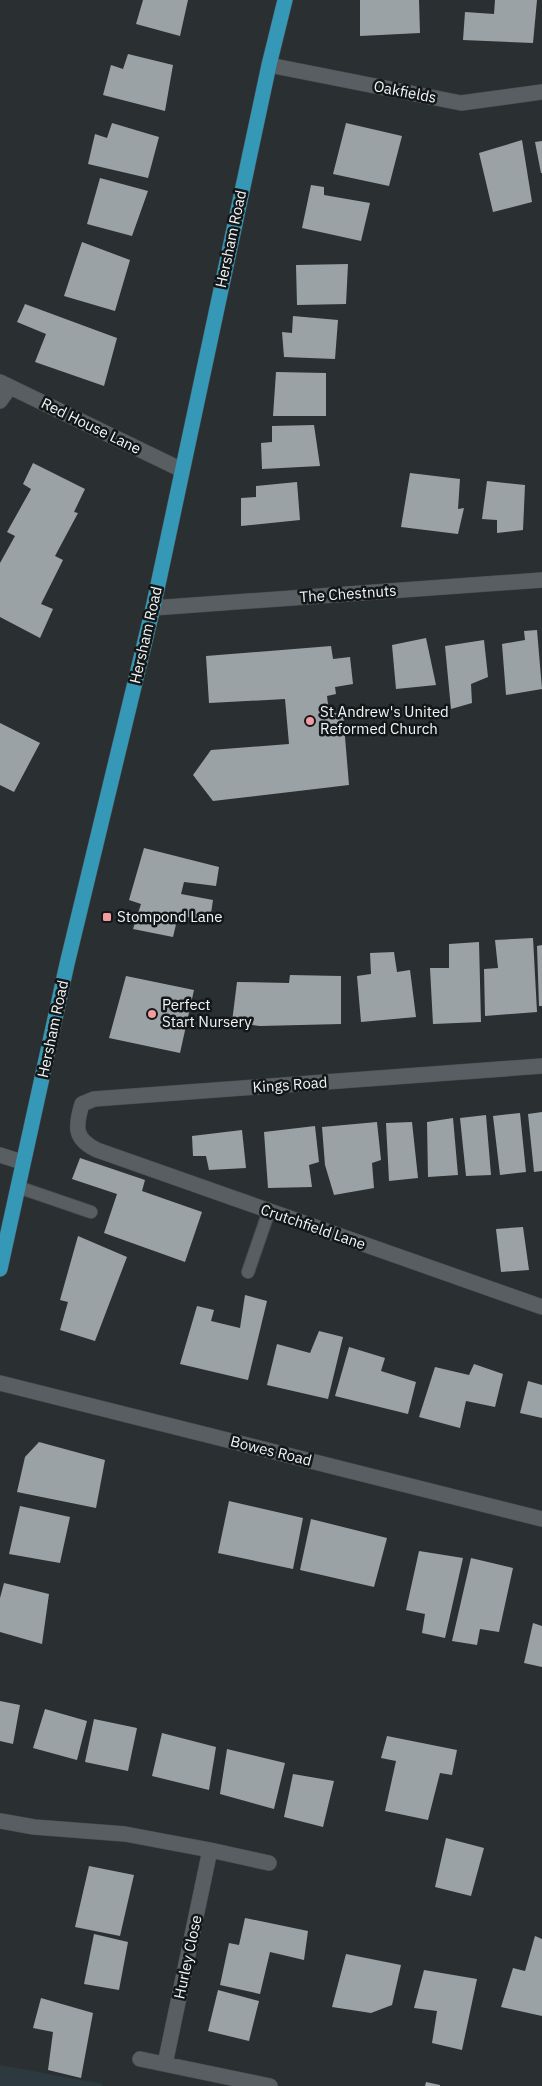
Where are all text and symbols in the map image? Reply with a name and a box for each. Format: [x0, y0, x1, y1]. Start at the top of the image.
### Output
street label: Oakfields [372, 76, 438, 107]
street label: Hersham Road [211, 188, 250, 289]
street label: Red House Lane [38, 393, 144, 458]
street label: The Chestnuts [299, 581, 397, 606]
street label: Hersham Road [125, 584, 166, 685]
place label: St Andrew's United Reformed Church [320, 702, 449, 738]
marker: St Andrew's United Reformed Church [304, 715, 316, 727]
place label: Stompond Lane [117, 907, 223, 926]
marker: Stompond Lane [101, 911, 113, 923]
street label: Hersham Road [33, 978, 72, 1079]
place label: Perfect Start Nursery [162, 995, 252, 1031]
marker: Perfect Start Nursery [146, 1008, 158, 1020]
street label: Kings Road [252, 1072, 328, 1097]
street label: Crutchfield Lane [258, 1200, 368, 1253]
street label: Bowes Road [228, 1431, 314, 1470]
street label: Hurley Close [169, 1913, 206, 2001]

